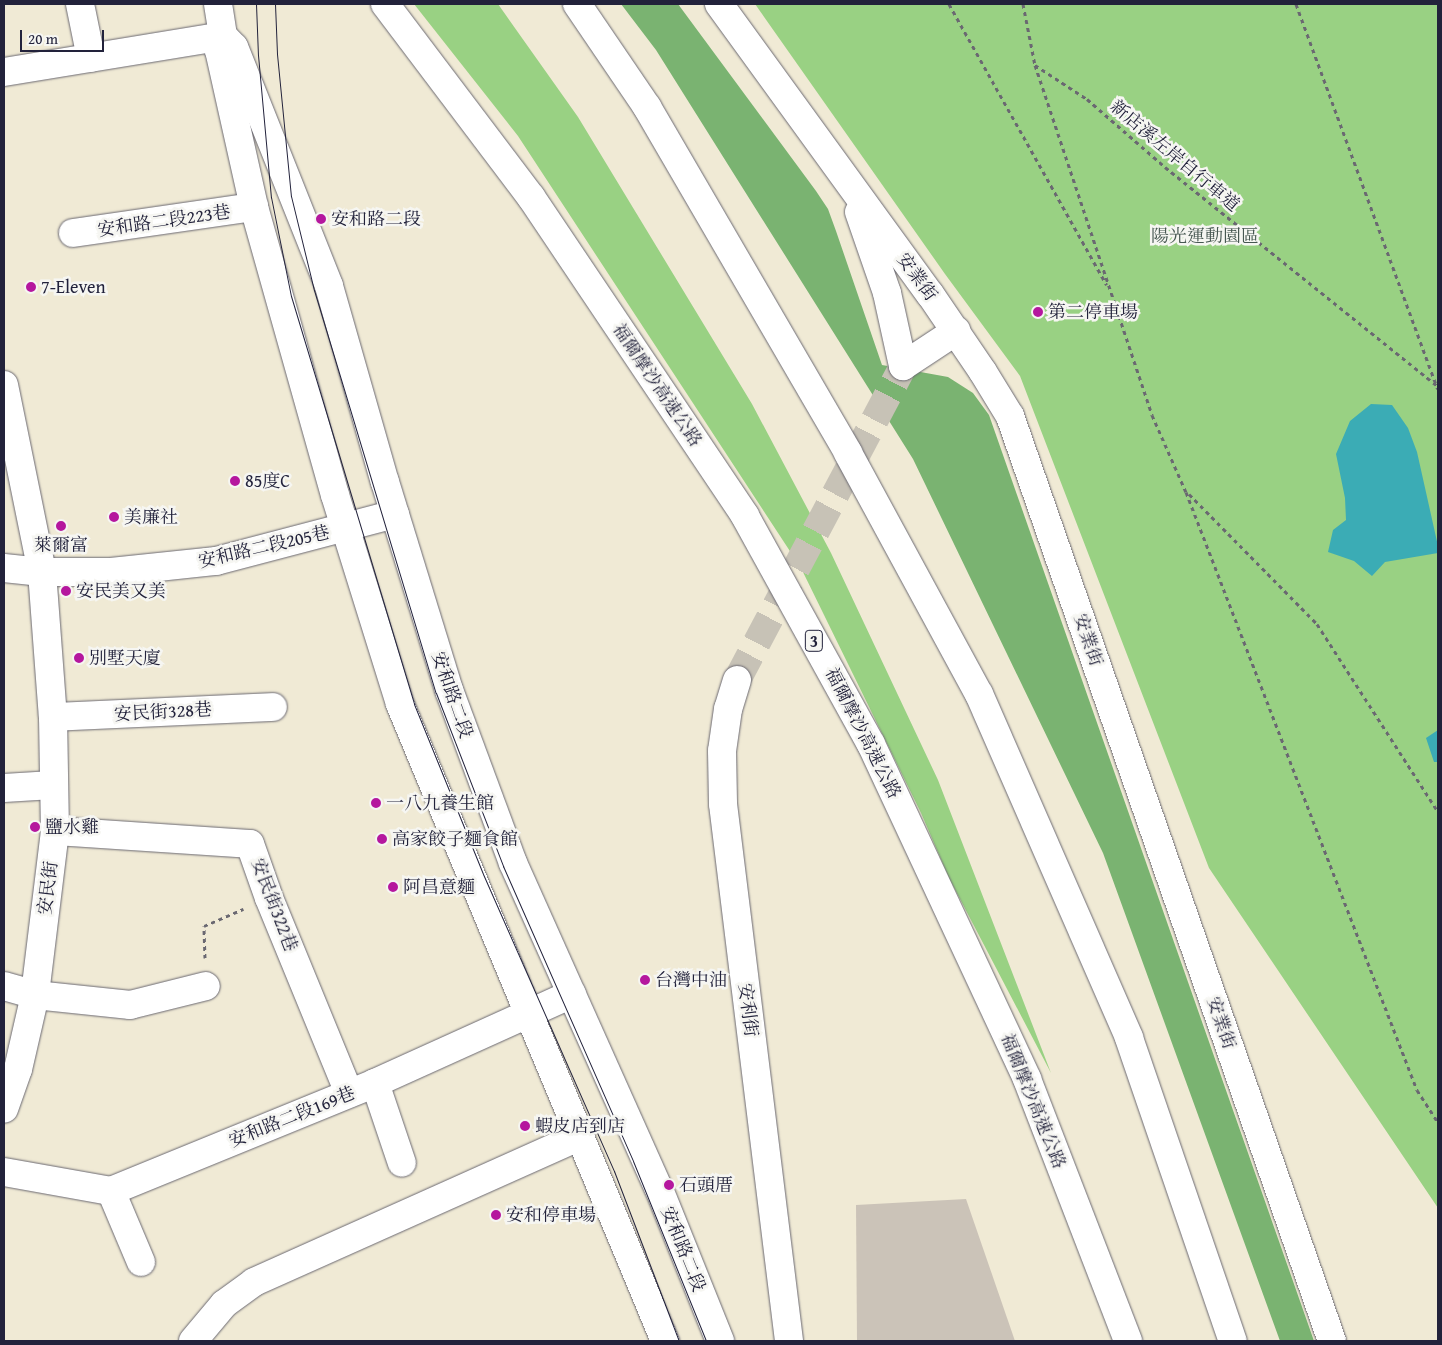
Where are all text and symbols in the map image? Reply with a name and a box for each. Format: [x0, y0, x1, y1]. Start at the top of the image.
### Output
scale bar [22, 20, 106, 52]
text: 20 m [28, 28, 58, 49]
street label: 新店溪左岸自行車道 [1106, 96, 1244, 216]
street label: 安和路二段223巷 [96, 201, 232, 241]
place label: 安和路二段 [331, 208, 421, 230]
marker: 安和路二段 [315, 213, 327, 225]
park label: 陽光運動園區 [1151, 225, 1259, 247]
street label: 安業街 [892, 249, 942, 305]
place label: 7-Eleven [41, 276, 106, 298]
marker: 7-Eleven [25, 281, 37, 293]
place label: 第二停車場 [1048, 301, 1138, 323]
marker: 第二停車場 [1032, 306, 1044, 318]
street label: 福爾摩沙高速公路 [608, 319, 706, 451]
place label: 85度C [245, 470, 290, 492]
marker: 85度C [229, 475, 241, 487]
place label: 美廉社 [124, 506, 178, 528]
marker: 美廉社 [108, 511, 120, 523]
marker: 萊爾富 [55, 520, 67, 532]
street label: 安和路二段205巷 [196, 521, 332, 573]
place label: 萊爾富 [34, 534, 88, 556]
place label: 安民美又美 [76, 580, 166, 602]
marker: 安民美又美 [60, 585, 72, 597]
street label: 安業街 [1069, 611, 1107, 669]
road number: 3 [804, 627, 824, 654]
place label: 別墅天廈 [89, 647, 161, 669]
street label: 安和路二段 [427, 649, 477, 741]
marker: 別墅天廈 [73, 652, 85, 664]
street label: 福爾摩沙高速公路 [821, 664, 905, 802]
street label: 安民街328巷 [114, 699, 212, 725]
place label: 一八九養生館 [386, 792, 494, 814]
marker: 一八九養生館 [370, 797, 382, 809]
place label: 鹽水雞 [45, 816, 99, 838]
marker: 鹽水雞 [29, 821, 41, 833]
place label: 高家餃子麵食館 [392, 828, 518, 850]
marker: 高家餃子麵食館 [376, 833, 388, 845]
street label: 安民街322巷 [246, 855, 302, 955]
street label: 安民街 [34, 860, 62, 916]
place label: 阿昌意麵 [403, 876, 475, 898]
marker: 阿昌意麵 [387, 881, 399, 893]
place label: 台灣中油 [655, 969, 727, 991]
marker: 台灣中油 [639, 974, 651, 986]
street label: 安利街 [734, 982, 762, 1038]
street label: 安業街 [1202, 994, 1240, 1052]
street label: 福爾摩沙高速公路 [996, 1030, 1070, 1172]
street label: 安和路二段169巷 [226, 1082, 358, 1152]
place label: 蝦皮店到店 [535, 1115, 625, 1137]
marker: 蝦皮店到店 [519, 1120, 531, 1132]
place label: 石頭厝 [679, 1174, 733, 1196]
marker: 石頭厝 [663, 1179, 675, 1191]
street label: 安和路二段 [656, 1203, 710, 1295]
place label: 安和停車場 [506, 1204, 596, 1226]
marker: 安和停車場 [490, 1209, 502, 1221]

